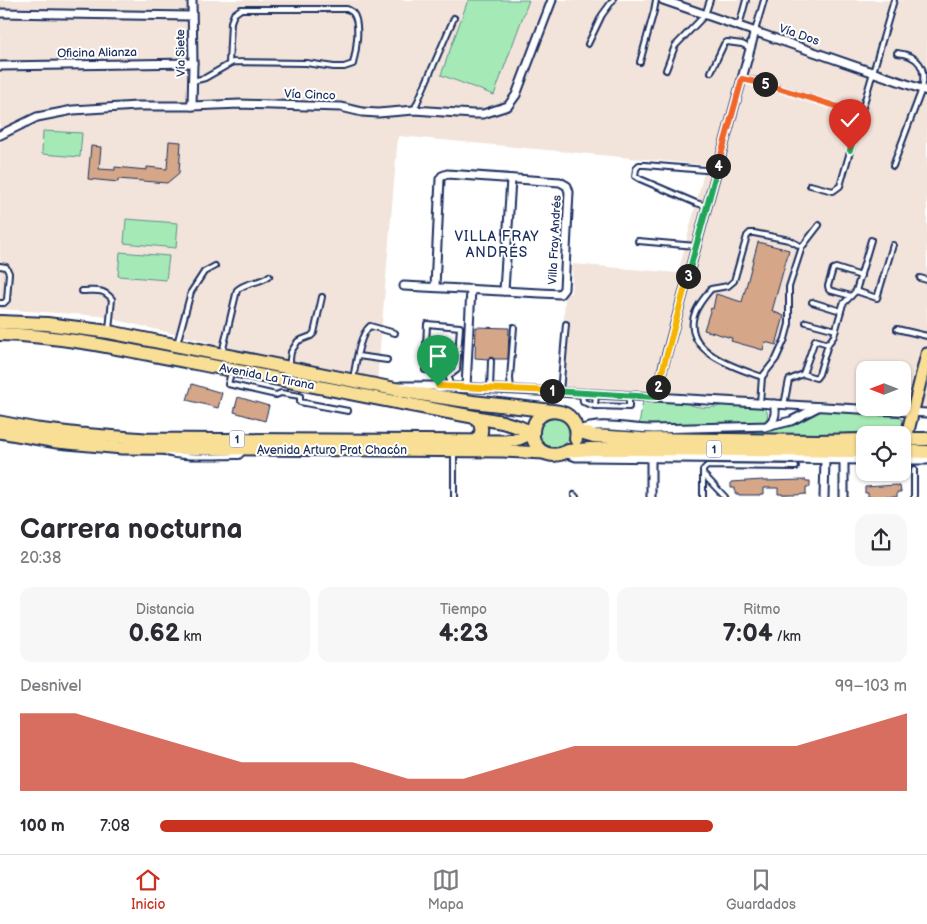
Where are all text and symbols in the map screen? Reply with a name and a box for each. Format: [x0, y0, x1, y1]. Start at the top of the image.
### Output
street label: Vía Dos [777, 21, 821, 49]
street label: Vía Siete [173, 29, 189, 77]
street label: Oficina Alianza [57, 45, 137, 61]
pin: 5 [752, 72, 778, 96]
text: 5 [761, 76, 770, 93]
street label: Vía Cinco [284, 87, 336, 103]
pin [829, 99, 871, 150]
icon: check [836, 106, 864, 134]
pin: 4 [706, 154, 730, 178]
text: 4 [714, 158, 723, 175]
street label: Villa Fray Andrés [545, 195, 565, 285]
district label: VILLA FRAY ANDRÉS [454, 228, 540, 261]
pin: 3 [676, 264, 700, 288]
text: 3 [684, 268, 693, 285]
pin [417, 335, 459, 386]
icon: arrive [424, 342, 452, 370]
street label: Avenida La Tirana [218, 360, 316, 394]
north arrow [856, 361, 911, 416]
map controls [856, 361, 911, 481]
pin: 2 [646, 374, 670, 400]
pin: 1 [540, 378, 564, 404]
text: 2 [654, 379, 663, 396]
text: 1 [550, 383, 555, 400]
button: locate [856, 426, 911, 481]
road number: 1 [230, 430, 244, 448]
road number: 1 [706, 440, 722, 458]
street label: Avenida Arturo Prat Chacón [257, 443, 407, 458]
text: Carrera nocturna [20, 513, 243, 546]
button: share [855, 514, 907, 566]
text: 20:38 [20, 549, 61, 568]
text: Distancia [136, 601, 195, 618]
text: Tiempo [440, 601, 487, 618]
text: Ritmo [743, 601, 780, 618]
text: 0.62 [128, 618, 180, 649]
text: 4:23 [439, 618, 488, 649]
text: 7:04 [723, 618, 773, 649]
text: km [180, 628, 202, 645]
text: /km [773, 628, 801, 645]
text: Desnivel [20, 677, 82, 696]
text: 99–103 m [835, 677, 907, 696]
text: 100 m [20, 817, 65, 836]
text: 7:08 [100, 817, 130, 836]
tab: Inicio [131, 866, 165, 913]
tab: Mapa [428, 866, 464, 913]
tab: Guardados [726, 866, 796, 913]

